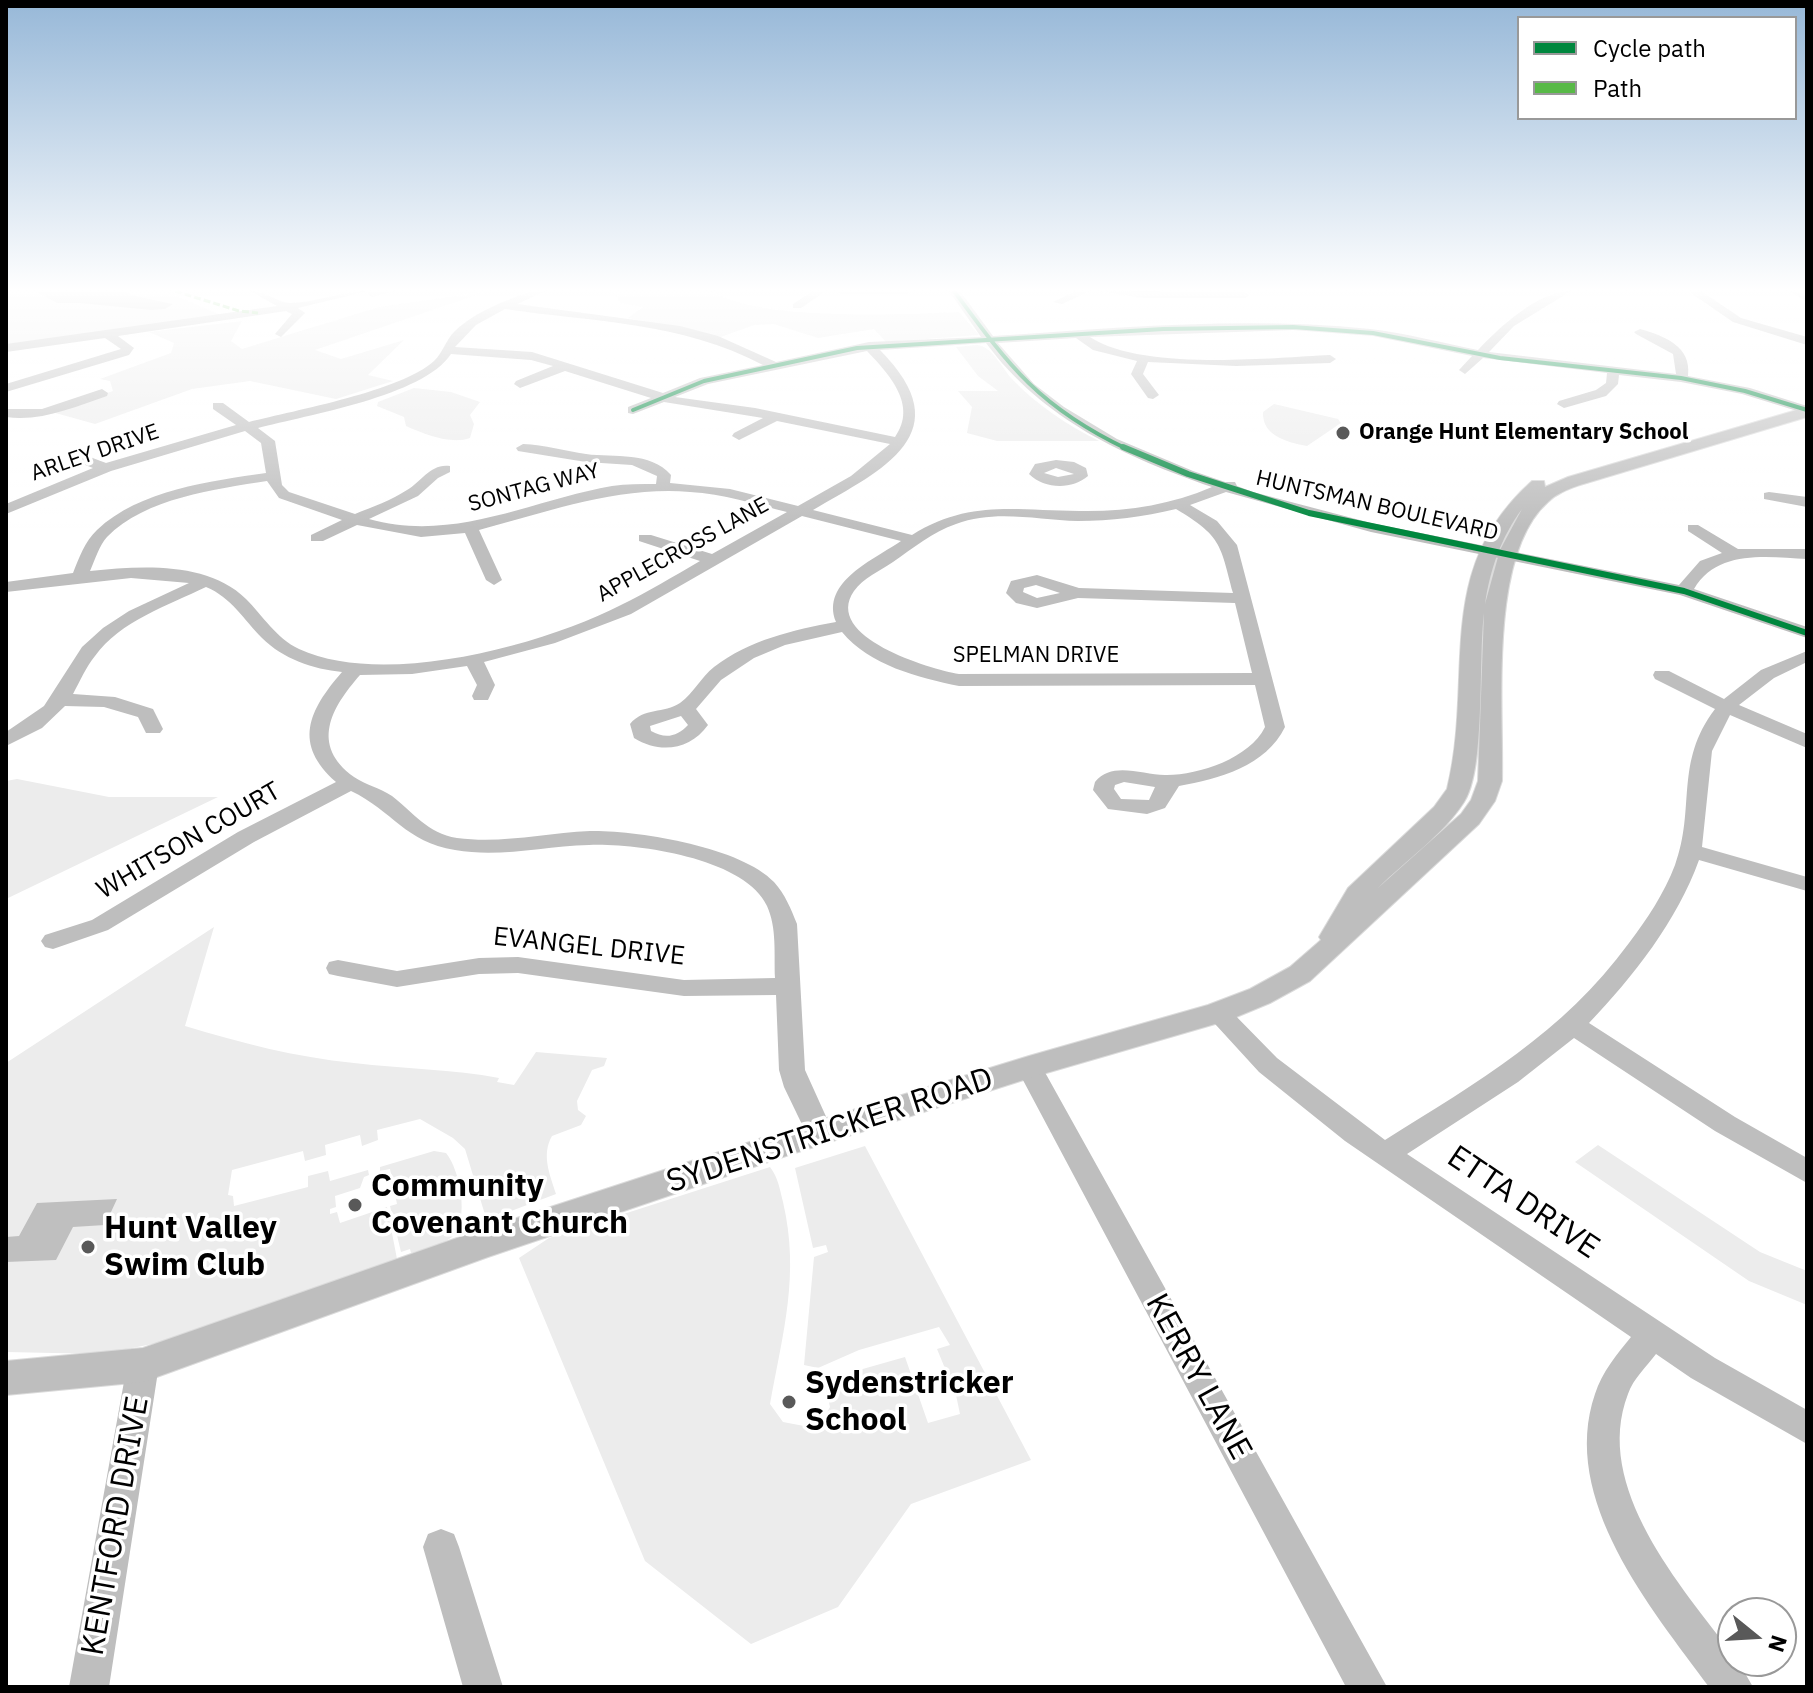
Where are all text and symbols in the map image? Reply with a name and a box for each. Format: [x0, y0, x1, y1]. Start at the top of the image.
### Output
legend [1517, 16, 1797, 120]
text: Cycle path [1593, 32, 1706, 64]
text: Path [1593, 72, 1642, 104]
street label: ARLEY DRIVE [27, 419, 163, 487]
place label: Orange Hunt Elementary School [1359, 420, 1688, 446]
marker: Orange Hunt Elementary School [1334, 424, 1352, 442]
street label: SONTAG WAY [465, 458, 603, 518]
street label: HUNTSMAN BOULEVARD [1253, 465, 1501, 547]
street label: APPLECROSS LANE [593, 492, 773, 608]
street label: SPELMAN DRIVE [953, 643, 1119, 669]
street label: WHITSON COURT [92, 776, 286, 906]
street label: EVANGEL DRIVE [492, 921, 686, 973]
street label: SYDENSTRICKER ROAD [662, 1060, 998, 1202]
street label: ETTA DRIVE [1440, 1138, 1606, 1268]
place label: Community Covenant Church [371, 1168, 628, 1243]
marker: Community Covenant Church [346, 1196, 364, 1214]
place label: Hunt Valley Swim Club [104, 1210, 277, 1285]
marker: Hunt Valley Swim Club [79, 1238, 97, 1256]
street label: KERRY LANE [1137, 1287, 1259, 1467]
place label: Sydenstricker School [805, 1365, 1014, 1440]
marker: Sydenstricker School [780, 1393, 798, 1411]
street label: KENTFORD DRIVE [74, 1394, 158, 1658]
north arrow [1717, 1597, 1797, 1677]
text: N [1762, 1632, 1795, 1656]

